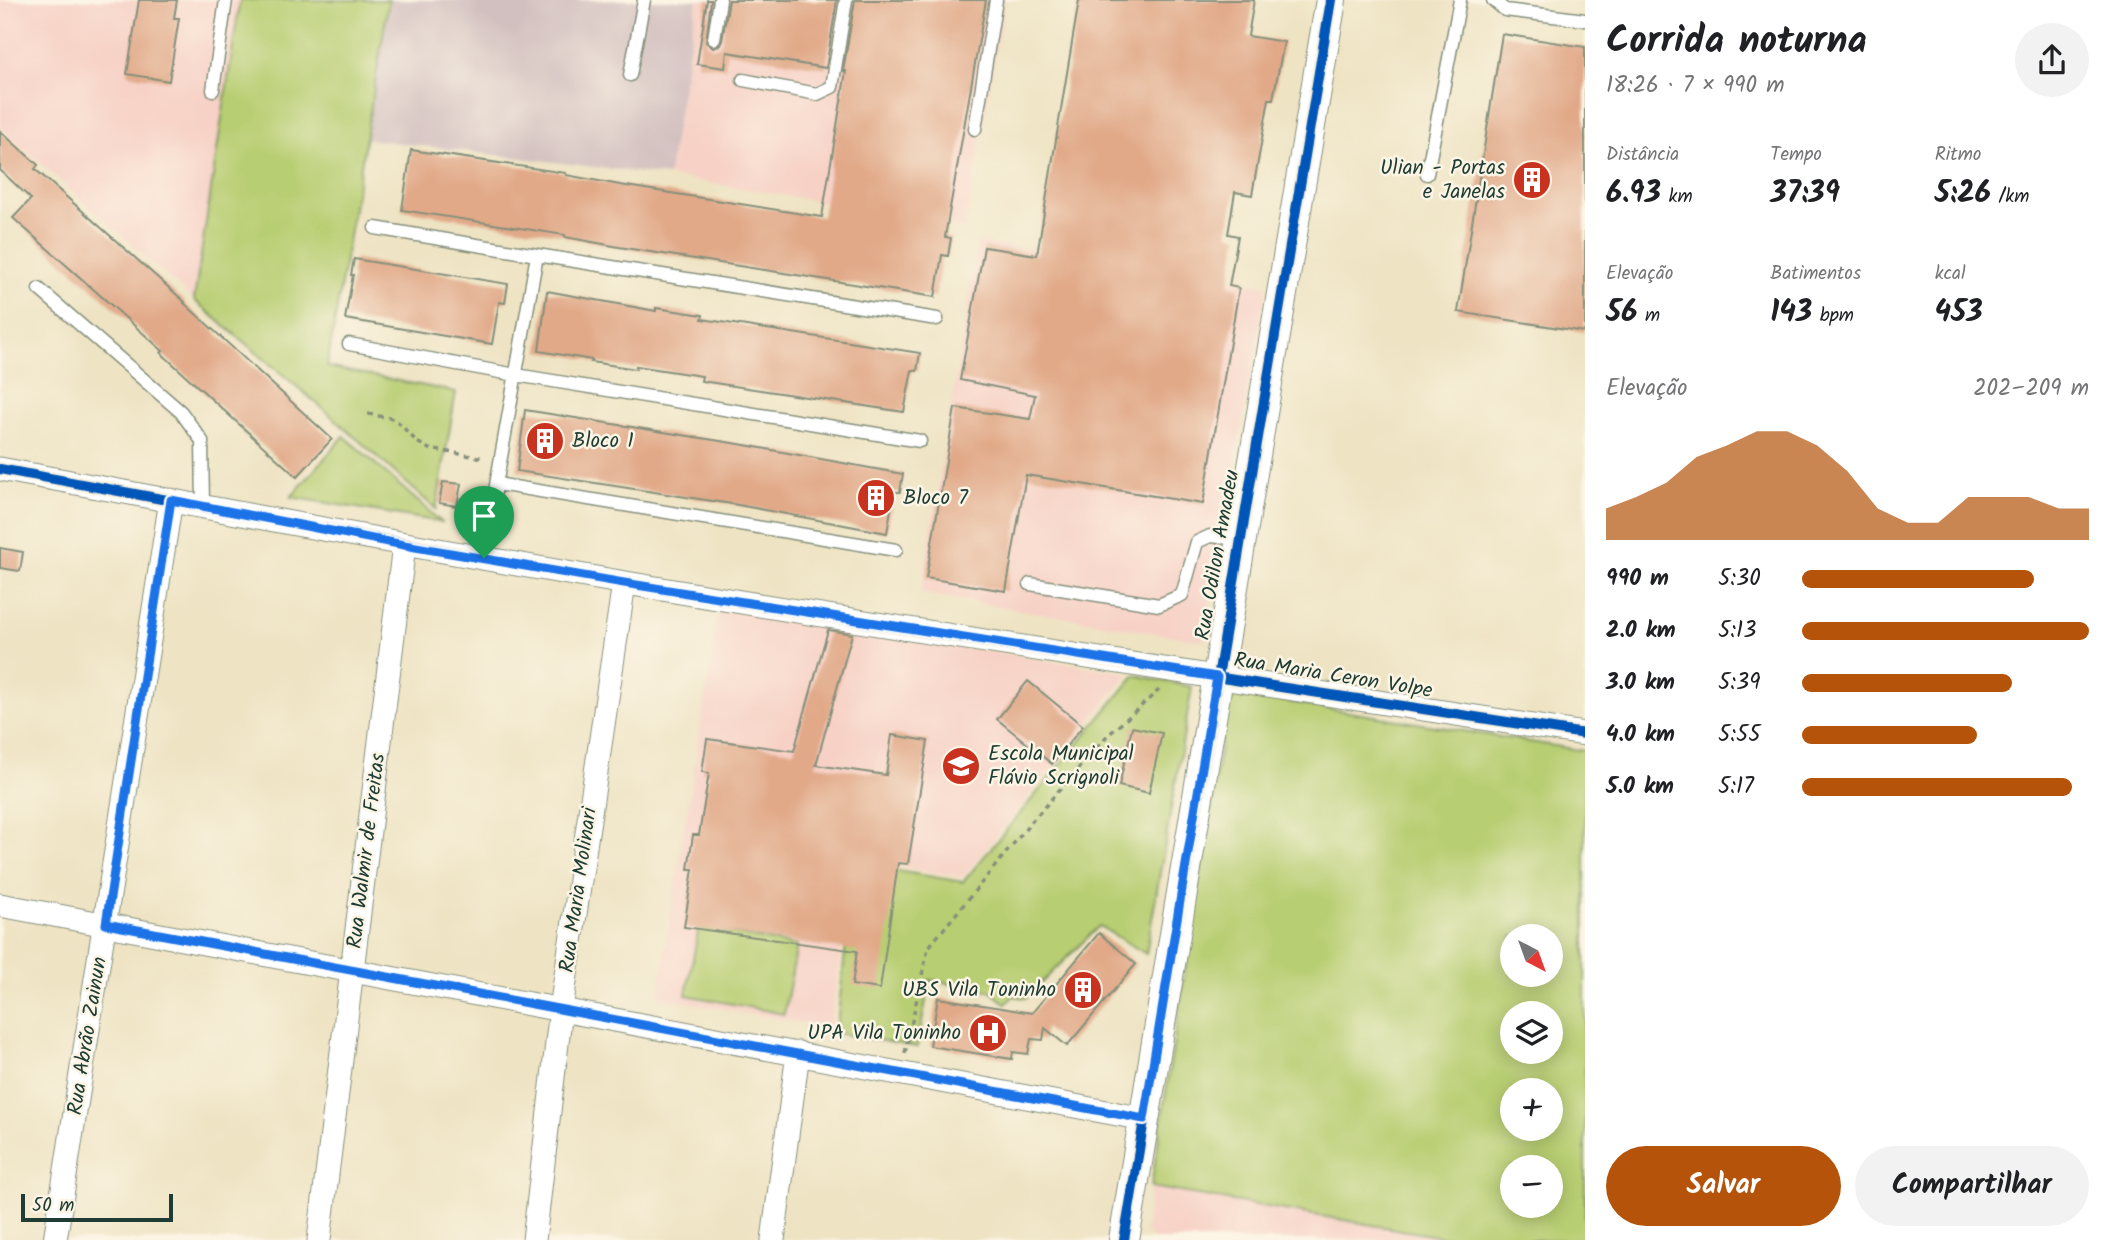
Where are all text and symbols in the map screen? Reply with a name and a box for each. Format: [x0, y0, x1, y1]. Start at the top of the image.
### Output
text: Corrida noturna [1606, 12, 1867, 72]
button: share [2015, 23, 2089, 97]
text: 18:26 · 7 × 990 m [1606, 68, 1785, 104]
text: Distância [1606, 140, 1679, 170]
text: Tempo [1770, 140, 1822, 170]
text: Ritmo [1935, 140, 1981, 170]
place label: Ulian - Portas e Janelas [1380, 152, 1505, 209]
building icon: Ulian - Portas e Janelas [1511, 159, 1553, 201]
text: 6.93 [1606, 170, 1661, 218]
text: 37:39 [1770, 170, 1840, 218]
text: 5:26 [1935, 170, 1991, 218]
text: km [1661, 182, 1693, 212]
text: /km [1991, 182, 2029, 212]
text: Elevação [1606, 259, 1673, 289]
text: Batimentos [1770, 259, 1861, 289]
text: kcal [1935, 259, 1966, 289]
text: 56 [1606, 289, 1637, 337]
text: 143 [1770, 289, 1812, 337]
text: 453 [1935, 289, 1983, 337]
text: m [1637, 301, 1660, 331]
text: bpm [1812, 301, 1854, 331]
text: Elevação [1606, 371, 1688, 407]
text: 202–209 m [1973, 371, 2089, 407]
building icon: Bloco 1 [524, 420, 566, 462]
place label: Bloco 1 [572, 425, 634, 458]
street label: Rua Odilon Amadeu [1187, 467, 1249, 643]
building icon: Bloco 7 [855, 477, 897, 519]
place label: Bloco 7 [903, 482, 969, 515]
pin [454, 486, 514, 558]
icon: arrive [465, 497, 503, 535]
text: 990 m [1606, 561, 1669, 597]
text: 5:30 [1718, 561, 1761, 597]
text: 2.0 km [1606, 613, 1676, 649]
text: 5:13 [1718, 613, 1756, 649]
street label: Rua Maria Ceron Volpe [1231, 644, 1435, 708]
text: 3.0 km [1606, 665, 1675, 701]
text: 5:39 [1718, 665, 1760, 701]
text: 4.0 km [1606, 717, 1675, 753]
text: 5:55 [1718, 717, 1761, 753]
place label: Escola Municipal Flávio Scrignoli [988, 738, 1134, 795]
school or university icon: Escola Municipal Flávio Scrignoli [940, 745, 982, 787]
street label: Rua Walmir de Freitas [339, 751, 395, 951]
text: 5.0 km [1606, 769, 1674, 805]
text: 5:17 [1718, 769, 1754, 805]
street label: Rua Maria Molinari [551, 804, 607, 975]
north arrow [1500, 924, 1563, 987]
map controls [1500, 924, 1563, 1218]
street label: Rua Abrão Zainun [59, 955, 117, 1117]
building icon: UBS Vila Toninho [1062, 969, 1104, 1011]
place label: UBS Vila Toninho [902, 974, 1056, 1007]
button: layers [1500, 1001, 1563, 1064]
hospital icon: UPA Vila Toninho [967, 1012, 1009, 1054]
place label: UPA Vila Toninho [807, 1017, 961, 1050]
button: + [1500, 1078, 1563, 1141]
button: Salvar [1606, 1146, 1841, 1226]
button: Compartilhar [1855, 1146, 2089, 1226]
button: − [1500, 1155, 1563, 1218]
scale bar [21, 1191, 173, 1223]
text: 50 m [32, 1191, 74, 1221]

